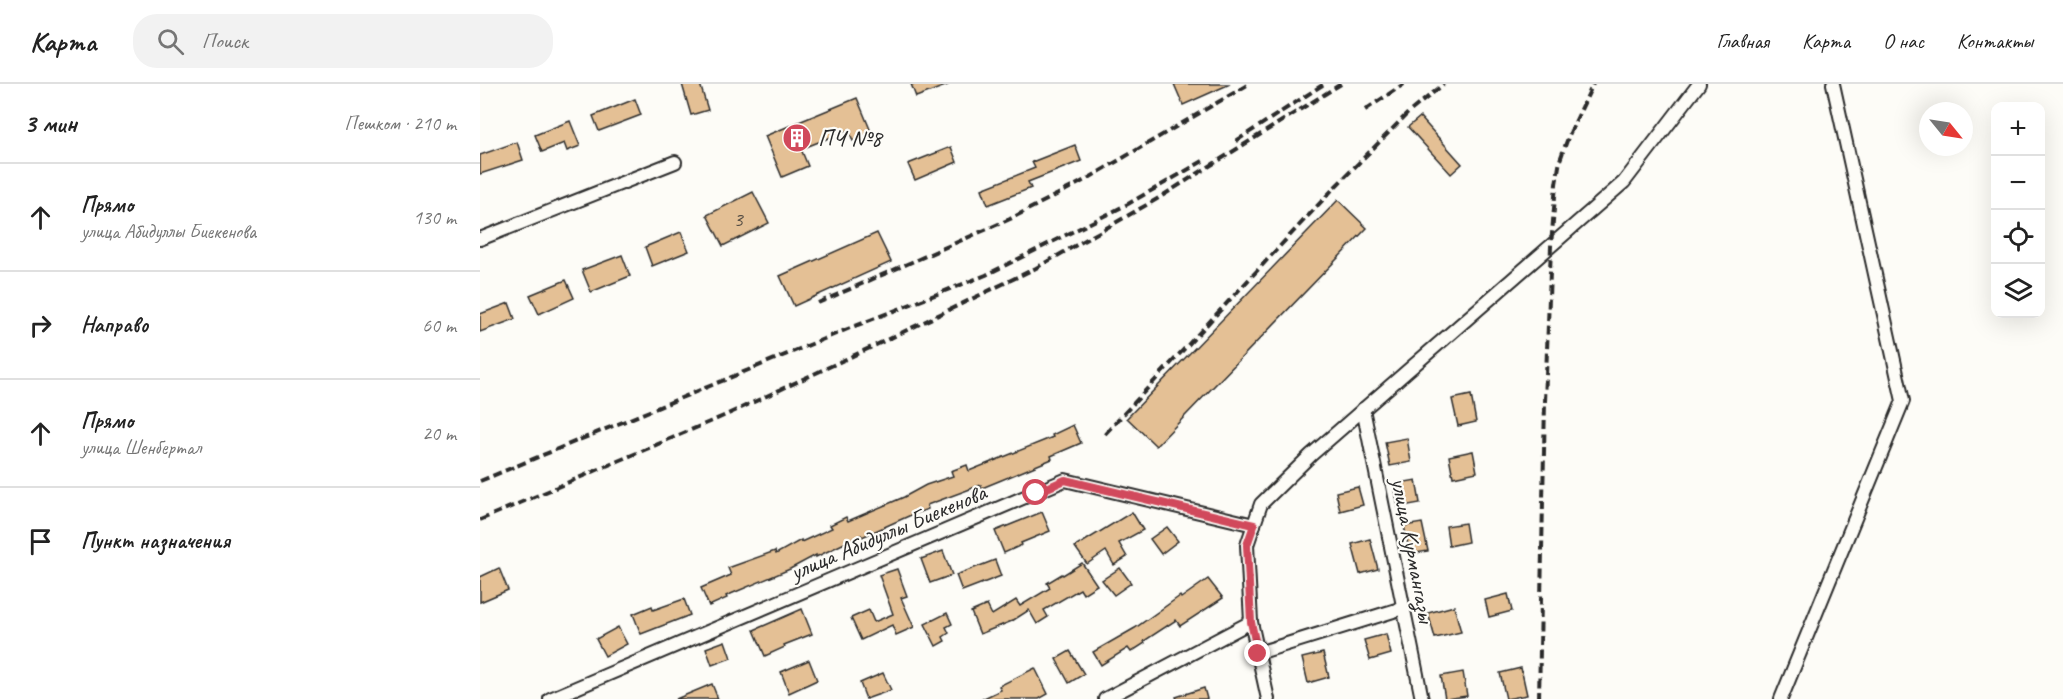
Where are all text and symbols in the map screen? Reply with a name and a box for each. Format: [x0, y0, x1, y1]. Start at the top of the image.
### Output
search box [133, 14, 553, 68]
text: Карта [30, 24, 97, 59]
icon: search [154, 25, 187, 58]
text: Поиск [202, 27, 248, 55]
text: Главная [1716, 28, 1769, 54]
text: Карта [1802, 28, 1850, 54]
text: О нас [1883, 28, 1924, 54]
text: Контакты [1957, 28, 2033, 54]
north arrow [1919, 102, 1973, 156]
map controls [1991, 102, 2045, 318]
button: + [1991, 102, 2045, 156]
text: 3 мин [24, 107, 77, 140]
text: Пешком · 210 m [344, 111, 456, 136]
building icon: ПЧ №8 [781, 122, 813, 154]
place label: ПЧ №8 [818, 123, 884, 153]
button: − [1991, 156, 2045, 210]
text: Прямо [81, 191, 133, 219]
icon: ahead [24, 201, 57, 234]
text: 130 m [413, 205, 456, 230]
house number: 3 [733, 206, 744, 232]
button: locate [1991, 210, 2045, 264]
text: улица Абидуллы Биекенова [81, 219, 256, 244]
button: layers [1991, 264, 2045, 318]
icon: right [24, 309, 57, 342]
text: Направо [81, 311, 148, 339]
text: 60 m [422, 313, 456, 338]
text: Прямо [81, 407, 133, 435]
icon: ahead [24, 417, 57, 450]
text: 20 m [422, 421, 456, 446]
text: улица Шенбертал [81, 435, 201, 460]
street label: улица Курмангазы [1383, 473, 1442, 627]
street label: улица Абидуллы Биекенова [784, 477, 992, 588]
route start [1022, 479, 1048, 505]
icon: arrive [24, 525, 57, 558]
text: Пункт назначения [81, 527, 230, 555]
route end [1244, 640, 1270, 666]

